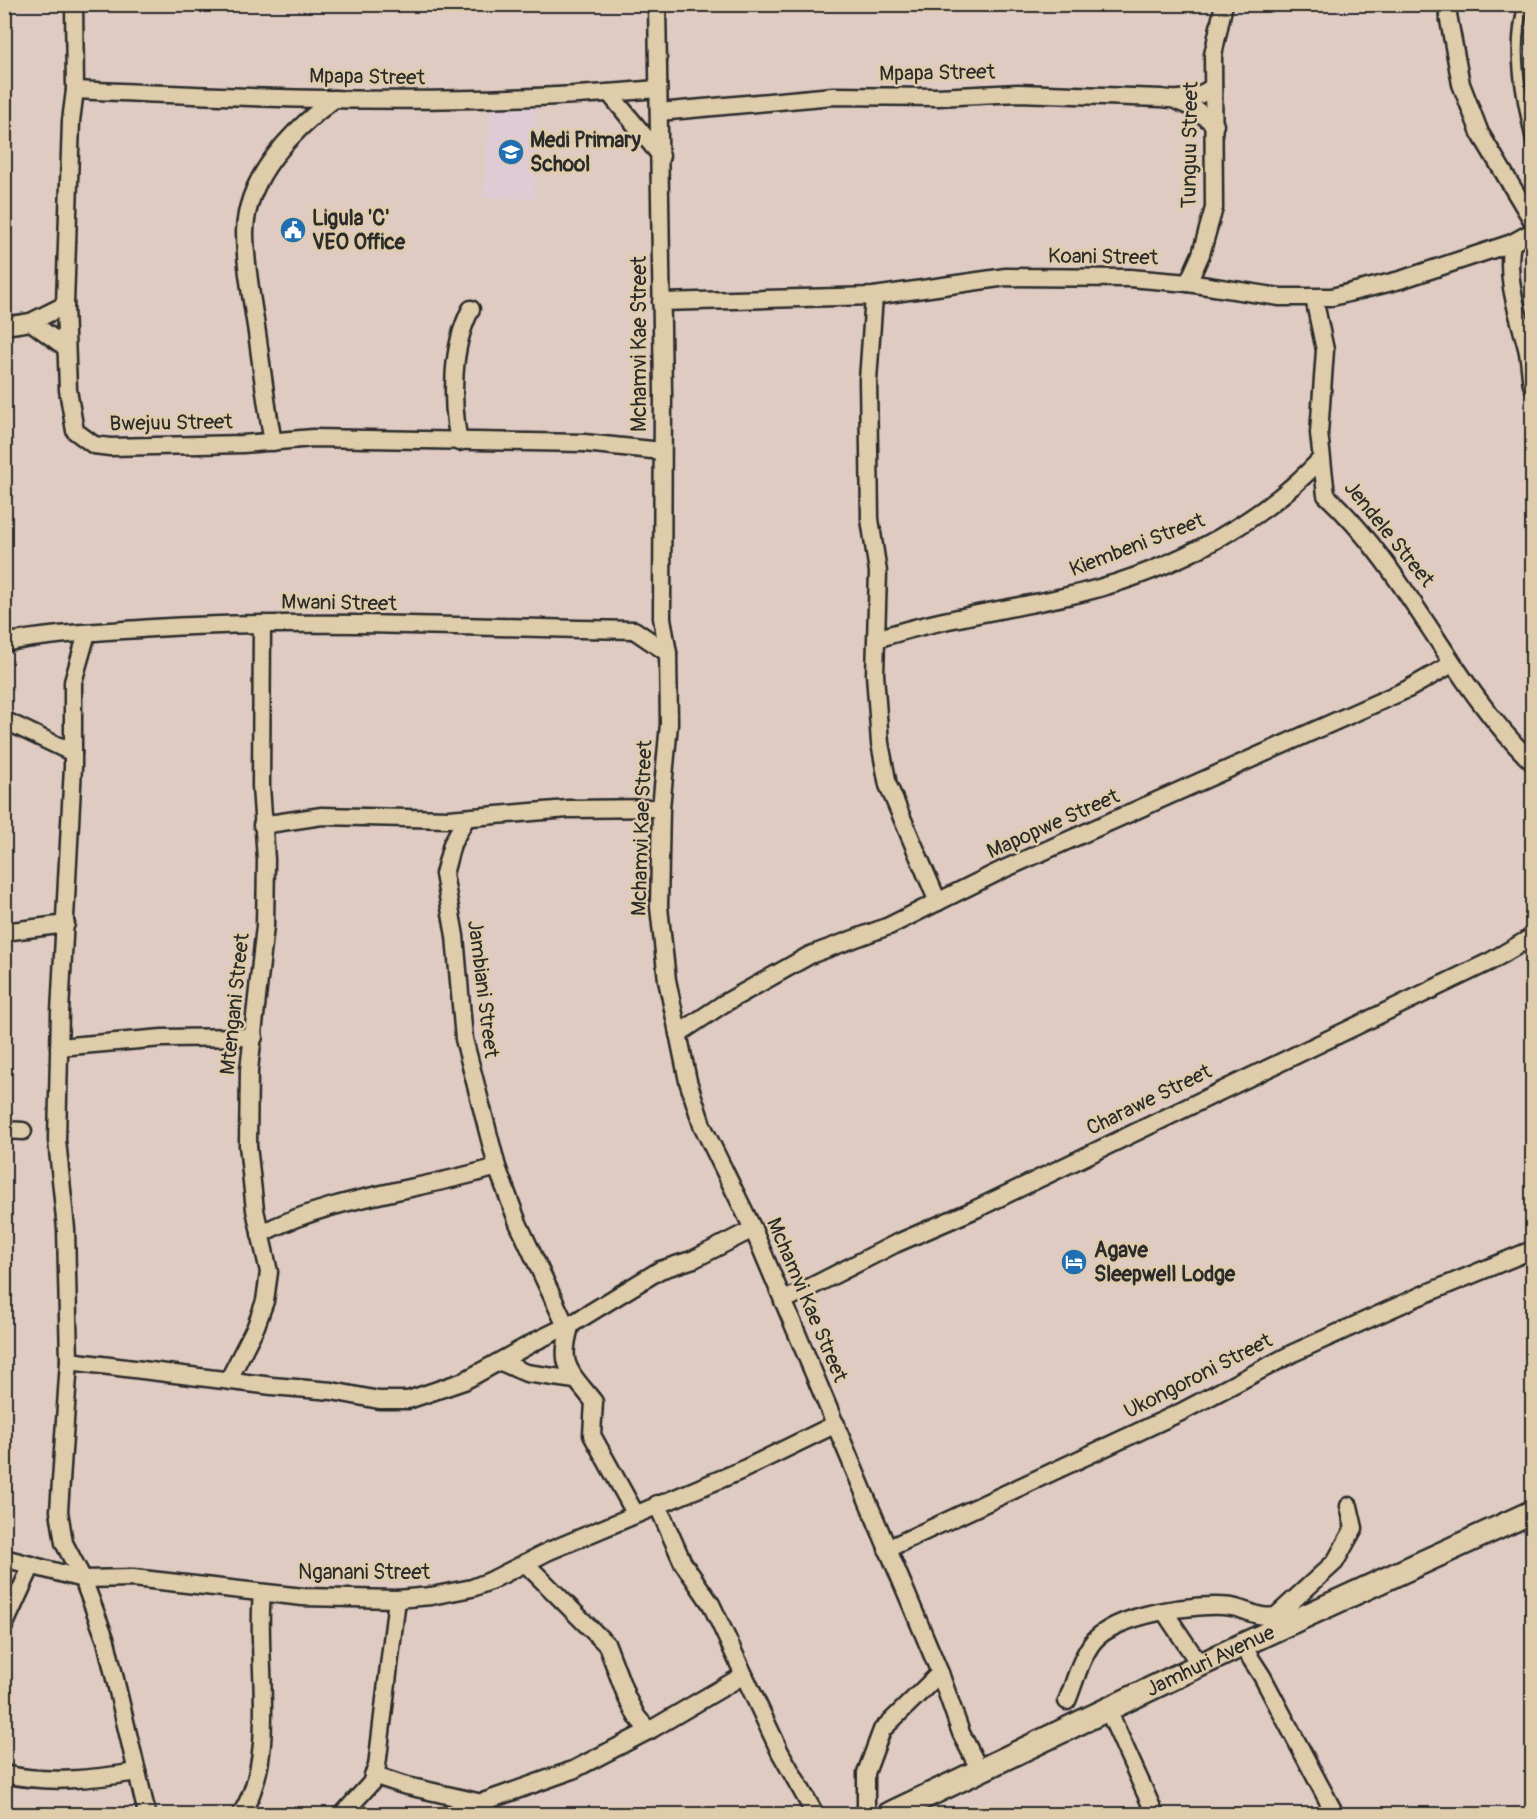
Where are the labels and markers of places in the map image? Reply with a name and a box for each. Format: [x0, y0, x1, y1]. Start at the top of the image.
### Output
place label: Medi Primary School [530, 127, 641, 178]
school or university icon: Medi Primary School [496, 137, 526, 167]
place label: Ligula 'C' VEO Office [312, 205, 406, 256]
public building icon: Ligula 'C' VEO Office [278, 215, 308, 245]
place label: Agave Sleepwell Lodge [1094, 1237, 1236, 1288]
hotel icon: Agave Sleepwell Lodge [1059, 1247, 1089, 1277]

